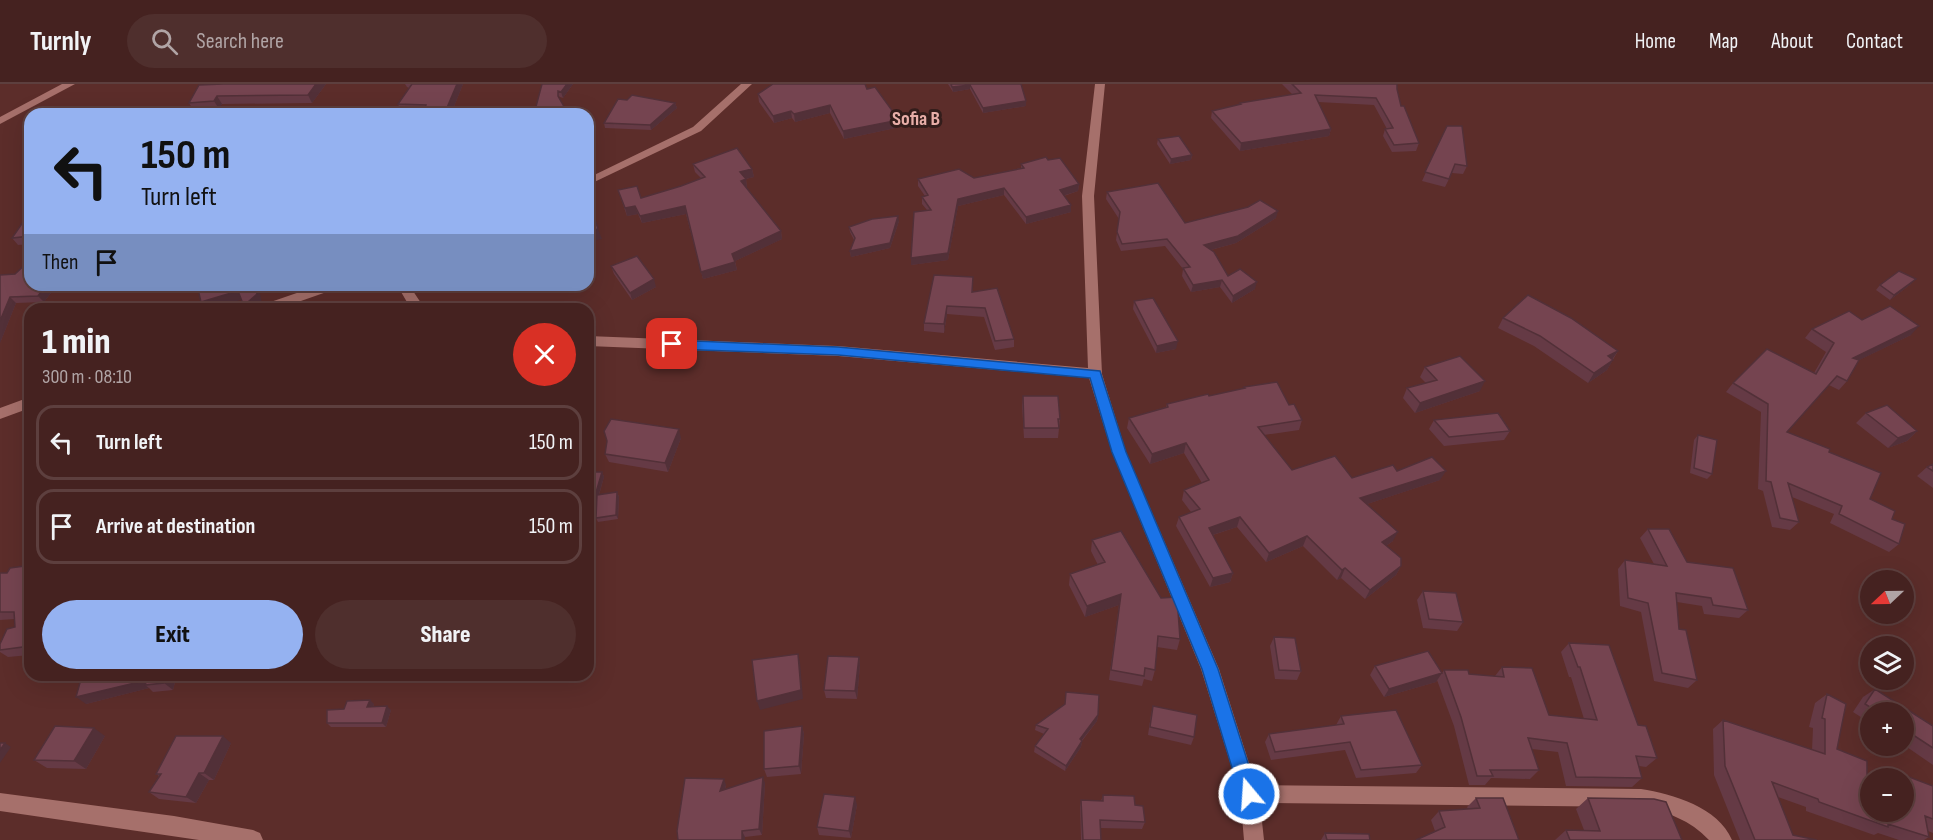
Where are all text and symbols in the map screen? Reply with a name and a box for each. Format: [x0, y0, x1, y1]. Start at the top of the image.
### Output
search box [127, 14, 547, 68]
text: Turnly [30, 25, 91, 58]
icon: search [148, 25, 181, 58]
text: Search here [196, 28, 284, 55]
text: Home [1635, 29, 1676, 54]
text: Map [1709, 29, 1738, 54]
text: About [1771, 29, 1813, 54]
text: Contact [1846, 29, 1903, 54]
district label: Sofia B [892, 107, 940, 131]
text: 150 m [141, 130, 230, 181]
icon: left [42, 132, 120, 210]
text: Turn left [141, 181, 217, 213]
icon: arrive [90, 246, 123, 279]
text: Then [42, 249, 78, 276]
pin [646, 318, 697, 369]
text: 1 min [42, 321, 110, 364]
button: close [513, 323, 576, 386]
icon: arrive [655, 327, 688, 360]
text: 300 m · 08:10 [42, 365, 132, 389]
icon: left [45, 426, 78, 459]
text: Turn left [96, 429, 162, 456]
text: 150 m [529, 429, 573, 456]
icon: arrive [45, 510, 78, 543]
text: Arrive at destination [96, 513, 255, 540]
text: 150 m [529, 513, 573, 540]
north arrow [1860, 570, 1914, 624]
map controls [1860, 570, 1914, 822]
button: Exit [42, 600, 303, 669]
button: Share [315, 600, 576, 669]
button: layers [1860, 636, 1914, 690]
button: + [1860, 702, 1914, 756]
position arrow [1217, 762, 1281, 826]
button: − [1860, 768, 1914, 822]

